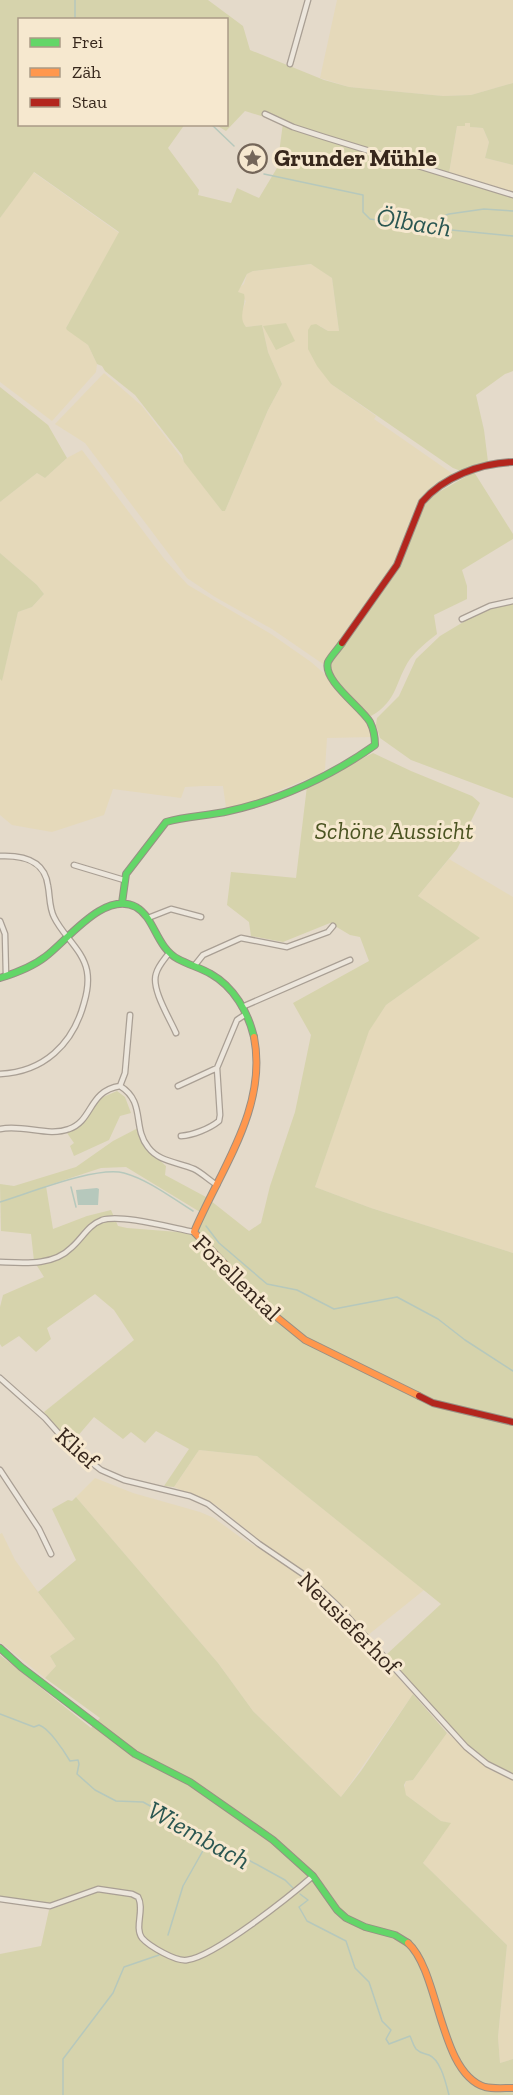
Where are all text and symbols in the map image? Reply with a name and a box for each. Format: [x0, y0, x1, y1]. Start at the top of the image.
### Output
legend [18, 18, 228, 126]
text: Frei [72, 31, 103, 53]
text: Zäh [72, 61, 101, 83]
text: Stau [72, 91, 107, 113]
place icon: Grunder Mühle [237, 142, 269, 174]
place label: Grunder Mühle [274, 143, 437, 172]
water label: Ölbach [374, 200, 454, 244]
park label: Schöne Aussicht [315, 816, 473, 845]
street label: Forellental [187, 1229, 287, 1327]
street label: Klief [50, 1421, 106, 1476]
street label: Neusieferhof [292, 1566, 408, 1681]
water label: Wiembach [142, 1794, 256, 1876]

